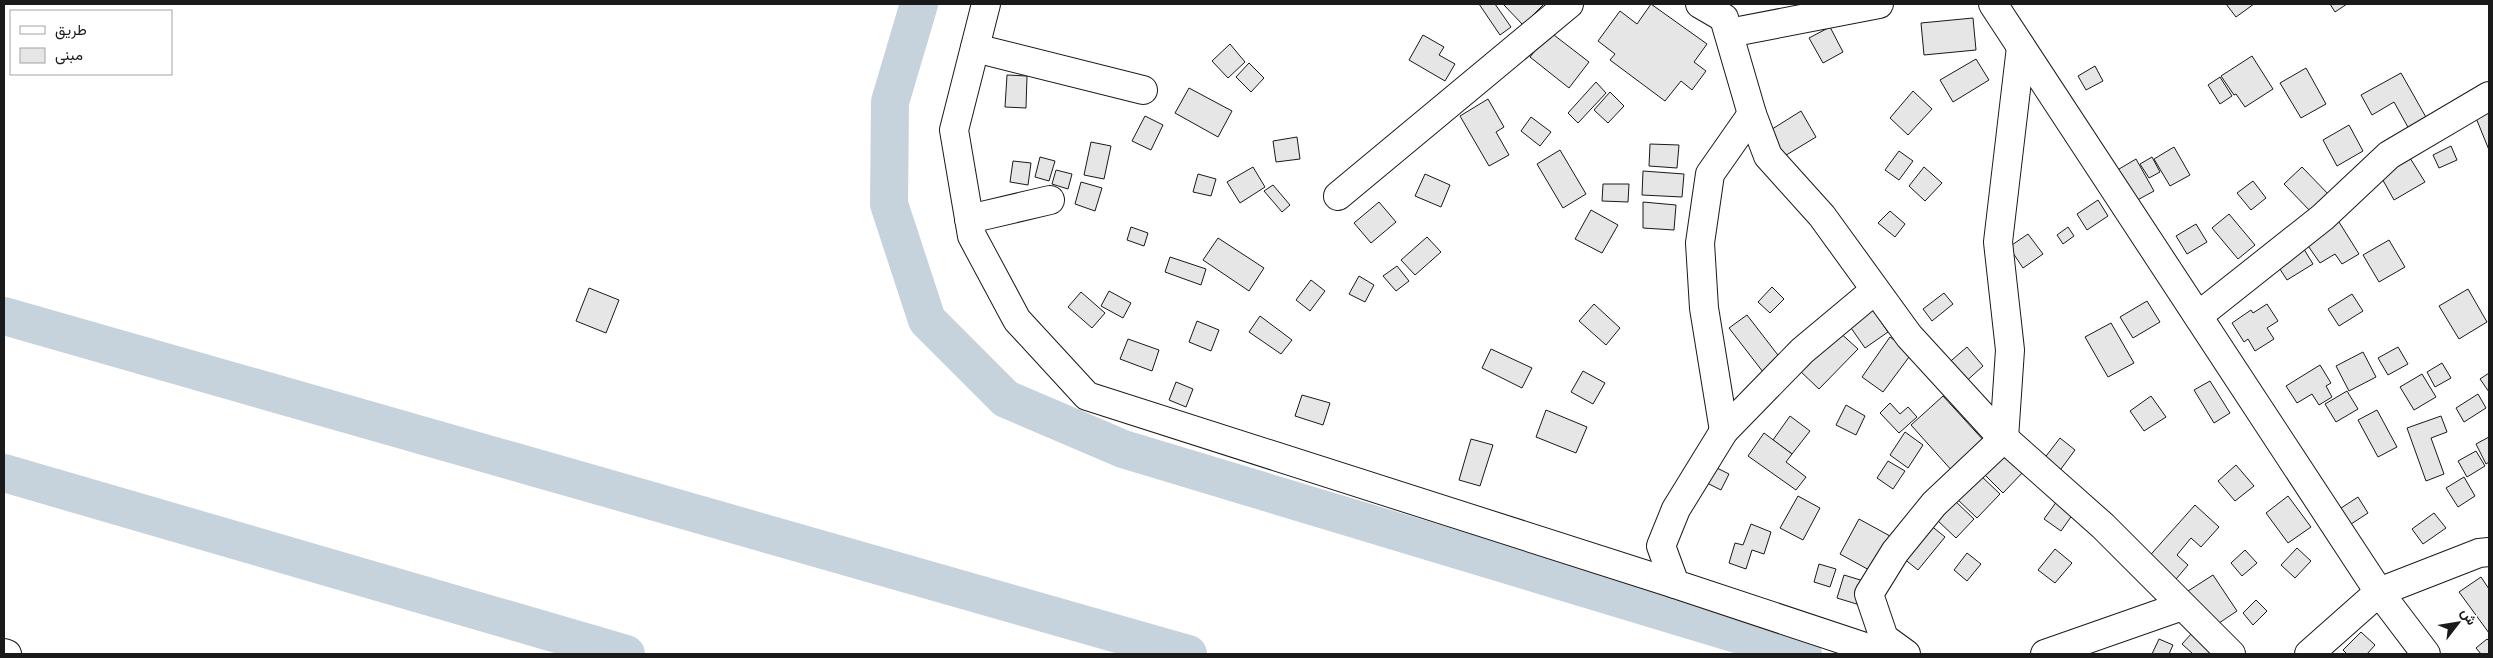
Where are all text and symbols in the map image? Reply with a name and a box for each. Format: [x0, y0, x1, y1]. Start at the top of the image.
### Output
legend [10, 10, 172, 75]
text: طريق [55, 20, 87, 40]
text: مبنى [55, 45, 83, 65]
north arrow [2433, 598, 2483, 648]
text: ش [2457, 604, 2481, 628]

